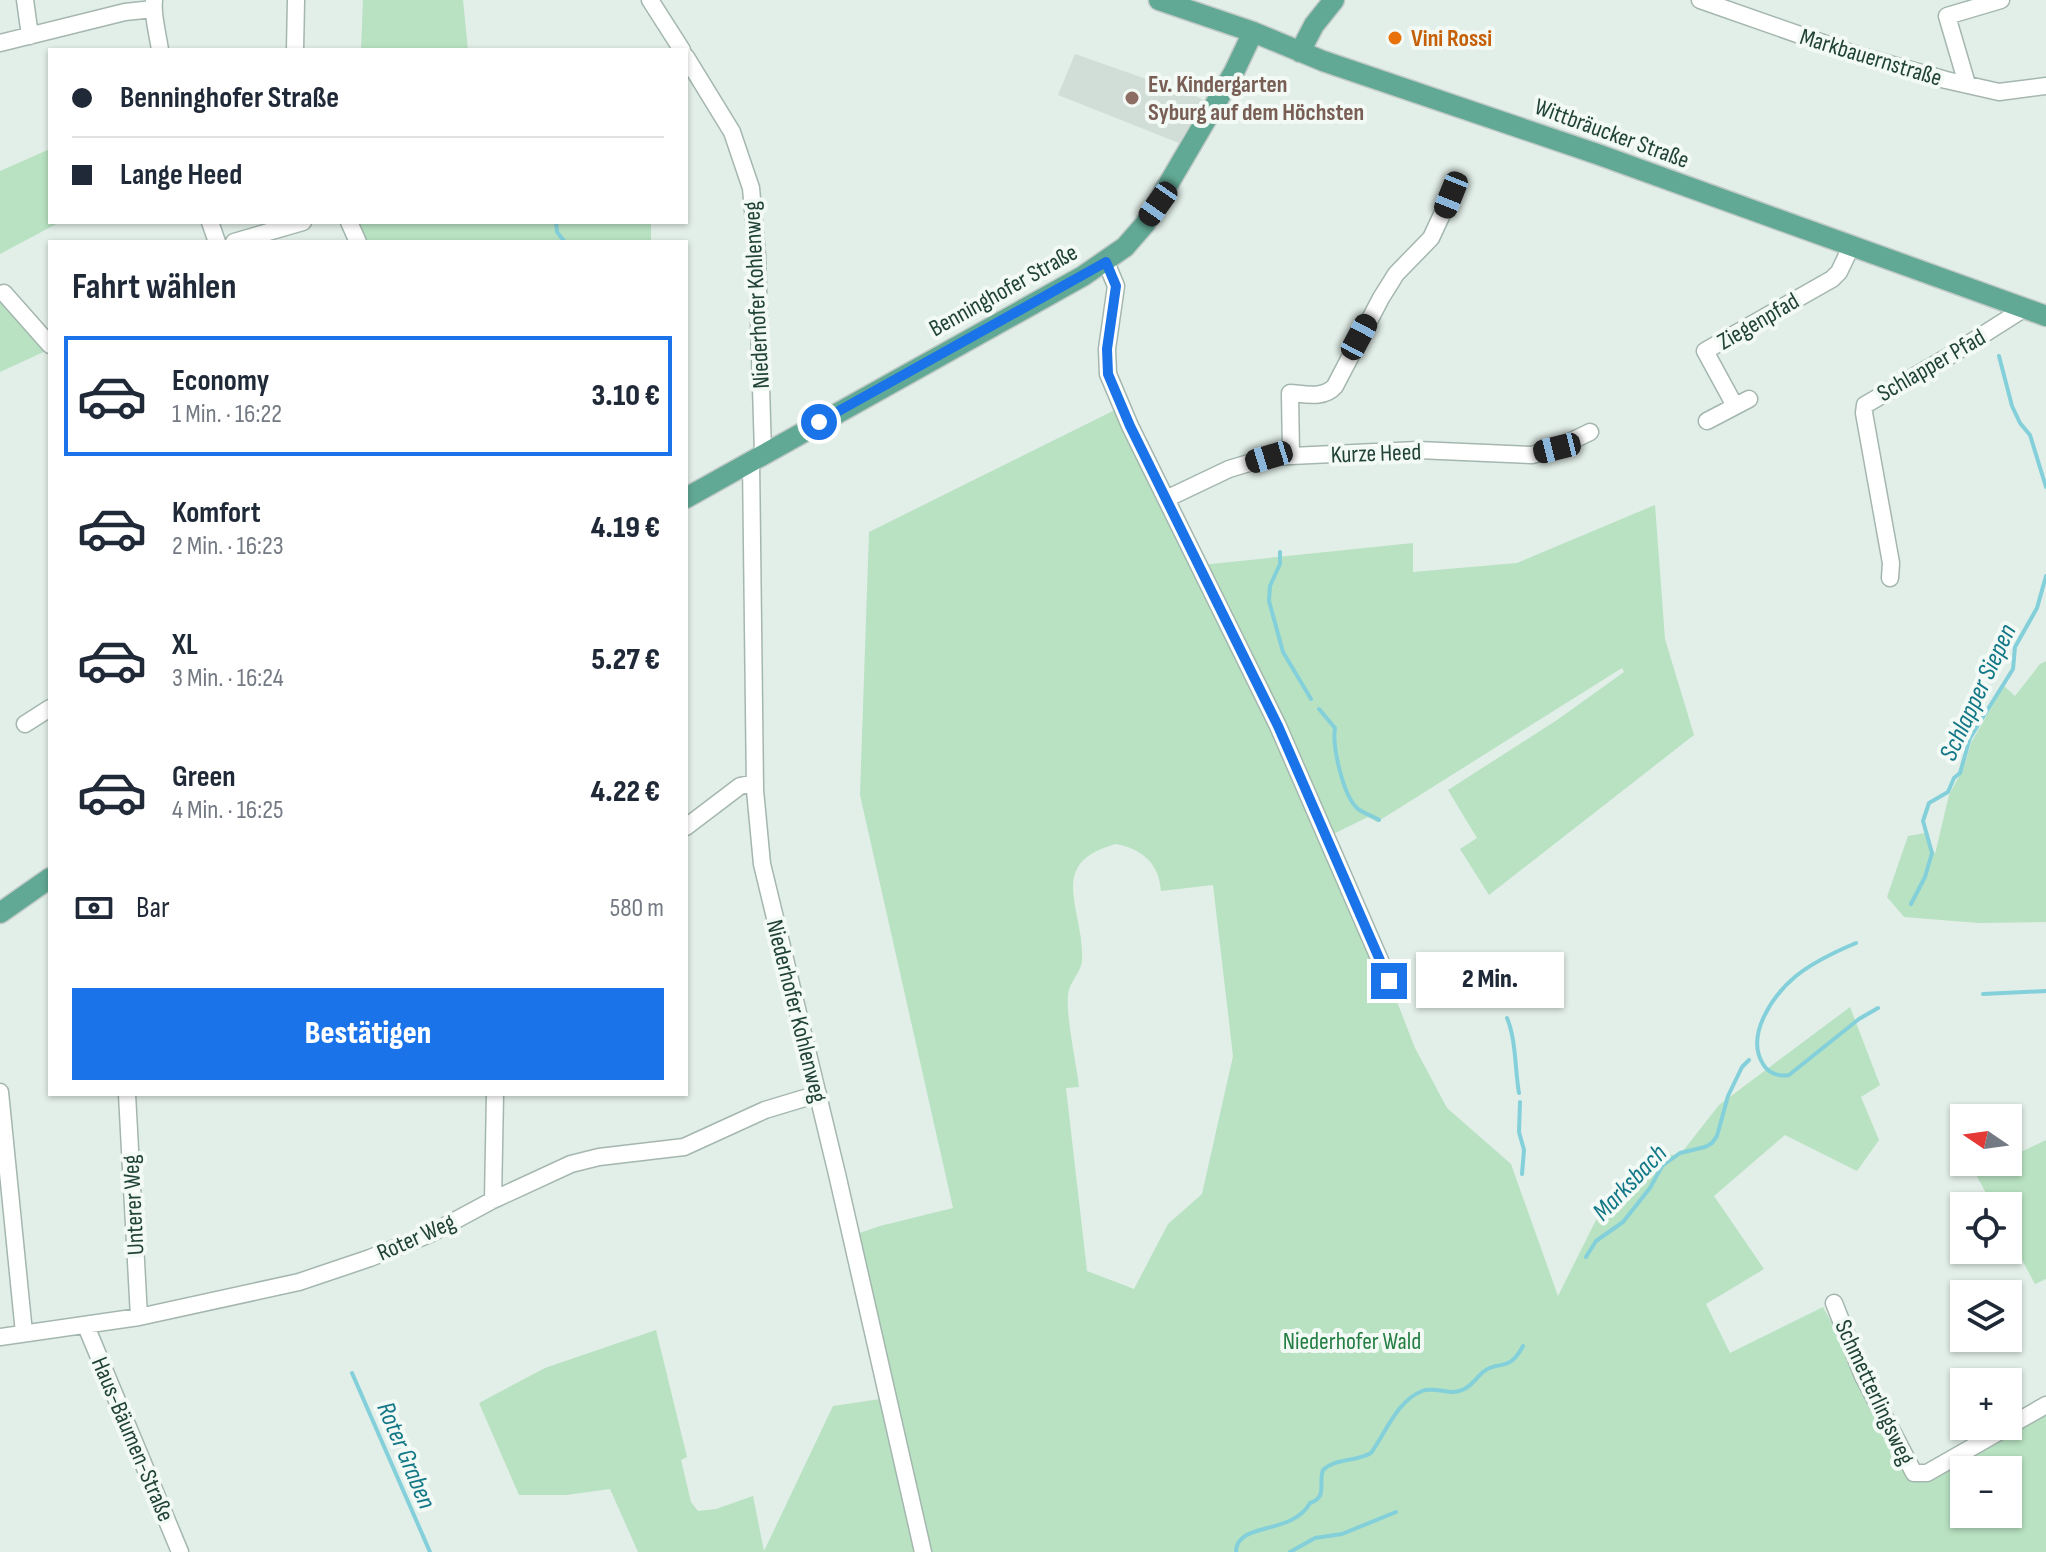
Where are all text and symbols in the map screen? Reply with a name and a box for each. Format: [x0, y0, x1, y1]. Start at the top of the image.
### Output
street label: Markbauernstraße [1796, 22, 1945, 93]
place label: Vini Rossi [1411, 24, 1492, 53]
marker: Vini Rossi [1386, 29, 1404, 47]
place label: Ev. Kindergarten Syburg auf dem Höchsten [1148, 70, 1364, 127]
text: Benninghofer Straße [120, 80, 339, 116]
marker: Ev. Kindergarten Syburg auf dem Höchsten [1123, 89, 1141, 107]
street label: Wittbräucker Straße [1531, 92, 1693, 175]
text: Lange Heed [120, 157, 242, 193]
car [1431, 168, 1471, 222]
car [1134, 177, 1182, 231]
street label: Niederhofer Kohlenweg [737, 201, 776, 389]
street label: Benninghofer Straße [924, 238, 1083, 343]
text: Fahrt wählen [72, 266, 236, 309]
street label: Ziegenpfad [1712, 287, 1804, 356]
car [1337, 310, 1381, 364]
street label: Schlapper Pfad [1872, 323, 1991, 408]
icon: car [76, 360, 148, 432]
text: Economy [172, 363, 269, 399]
text: 3.10 € [592, 378, 660, 414]
text: 1 Min. · 16:22 [172, 399, 282, 430]
route start [801, 404, 837, 440]
car [1531, 431, 1583, 465]
street label: Kurze Heed [1330, 437, 1422, 470]
car [1243, 439, 1295, 475]
icon: car [76, 492, 148, 564]
text: Komfort [172, 495, 261, 531]
text: 4.19 € [591, 510, 660, 546]
text: 2 Min. · 16:23 [172, 531, 284, 562]
water label: Schlapper Siepen [1933, 619, 2024, 766]
icon: car [76, 624, 148, 696]
text: XL [172, 627, 198, 663]
text: 5.27 € [591, 642, 660, 678]
text: 3 Min. · 16:24 [172, 663, 284, 694]
icon: car [76, 756, 148, 828]
text: Green [172, 759, 236, 795]
text: 4.22 € [591, 774, 660, 810]
text: 4 Min. · 16:25 [172, 795, 283, 826]
icon: cash [72, 886, 116, 930]
text: Bar [136, 890, 170, 926]
text: 580 m [610, 893, 664, 924]
street label: Niederhofer Kohlenweg [760, 917, 833, 1106]
callout: 2 Min. [1417, 953, 1565, 1009]
route end [1371, 963, 1407, 999]
text: 2 Min. [1462, 964, 1518, 995]
button: Bestätigen [72, 988, 664, 1080]
north arrow [1950, 1104, 2022, 1176]
map controls [1950, 1104, 2022, 1528]
water label: Marksbach [1586, 1138, 1674, 1228]
street label: Unterer Weg [116, 1154, 151, 1256]
button: locate [1950, 1192, 2022, 1264]
street label: Roter Weg [373, 1207, 460, 1268]
button: layers [1950, 1280, 2022, 1352]
street label: Schmetterlingsweg [1828, 1315, 1921, 1469]
park label: Niederhofer Wald [1283, 1327, 1421, 1356]
street label: Haus-Bäumen-Straße [85, 1353, 180, 1526]
button: + [1950, 1368, 2022, 1440]
water label: Roter Graben [369, 1398, 442, 1514]
button: − [1950, 1456, 2022, 1528]

